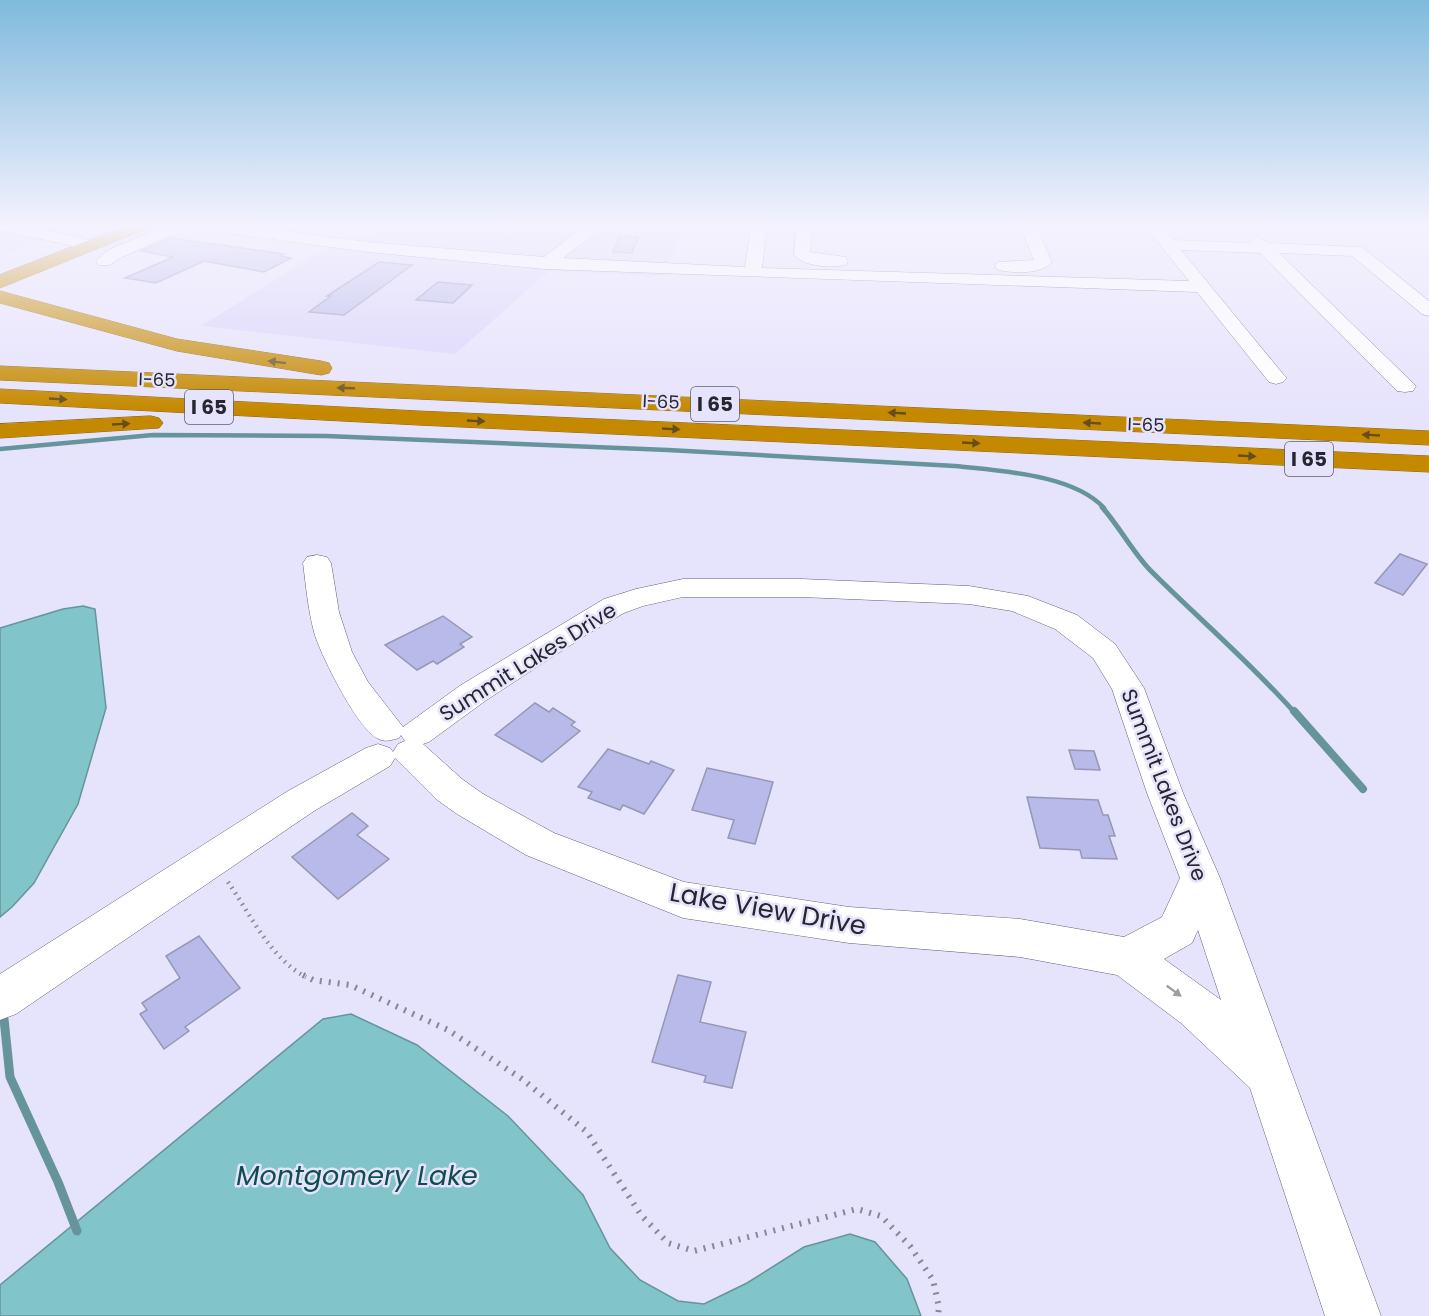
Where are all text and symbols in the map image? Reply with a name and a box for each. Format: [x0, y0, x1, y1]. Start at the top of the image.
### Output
one-way arrow [267, 357, 286, 367]
street label: I-65 [138, 366, 176, 393]
one-way arrow [336, 384, 355, 393]
road number: I 65 [691, 387, 739, 421]
street label: I-65 [642, 388, 680, 415]
road number: I 65 [185, 390, 233, 424]
one-way arrow [49, 394, 68, 403]
one-way arrow [888, 409, 907, 418]
street label: I-65 [1127, 411, 1165, 438]
one-way arrow [467, 416, 486, 425]
one-way arrow [1082, 418, 1101, 427]
one-way arrow [112, 419, 131, 428]
one-way arrow [661, 425, 680, 434]
one-way arrow [1361, 431, 1380, 440]
one-way arrow [961, 439, 980, 448]
road number: I 65 [1285, 442, 1333, 476]
one-way arrow [1238, 452, 1257, 461]
street label: Summit Lakes Drive [434, 595, 622, 728]
street label: Summit Lakes Drive [1114, 685, 1215, 885]
street label: Lake View Drive [667, 874, 869, 944]
one-way arrow [1167, 985, 1182, 997]
water label: Montgomery Lake [236, 1157, 478, 1194]

